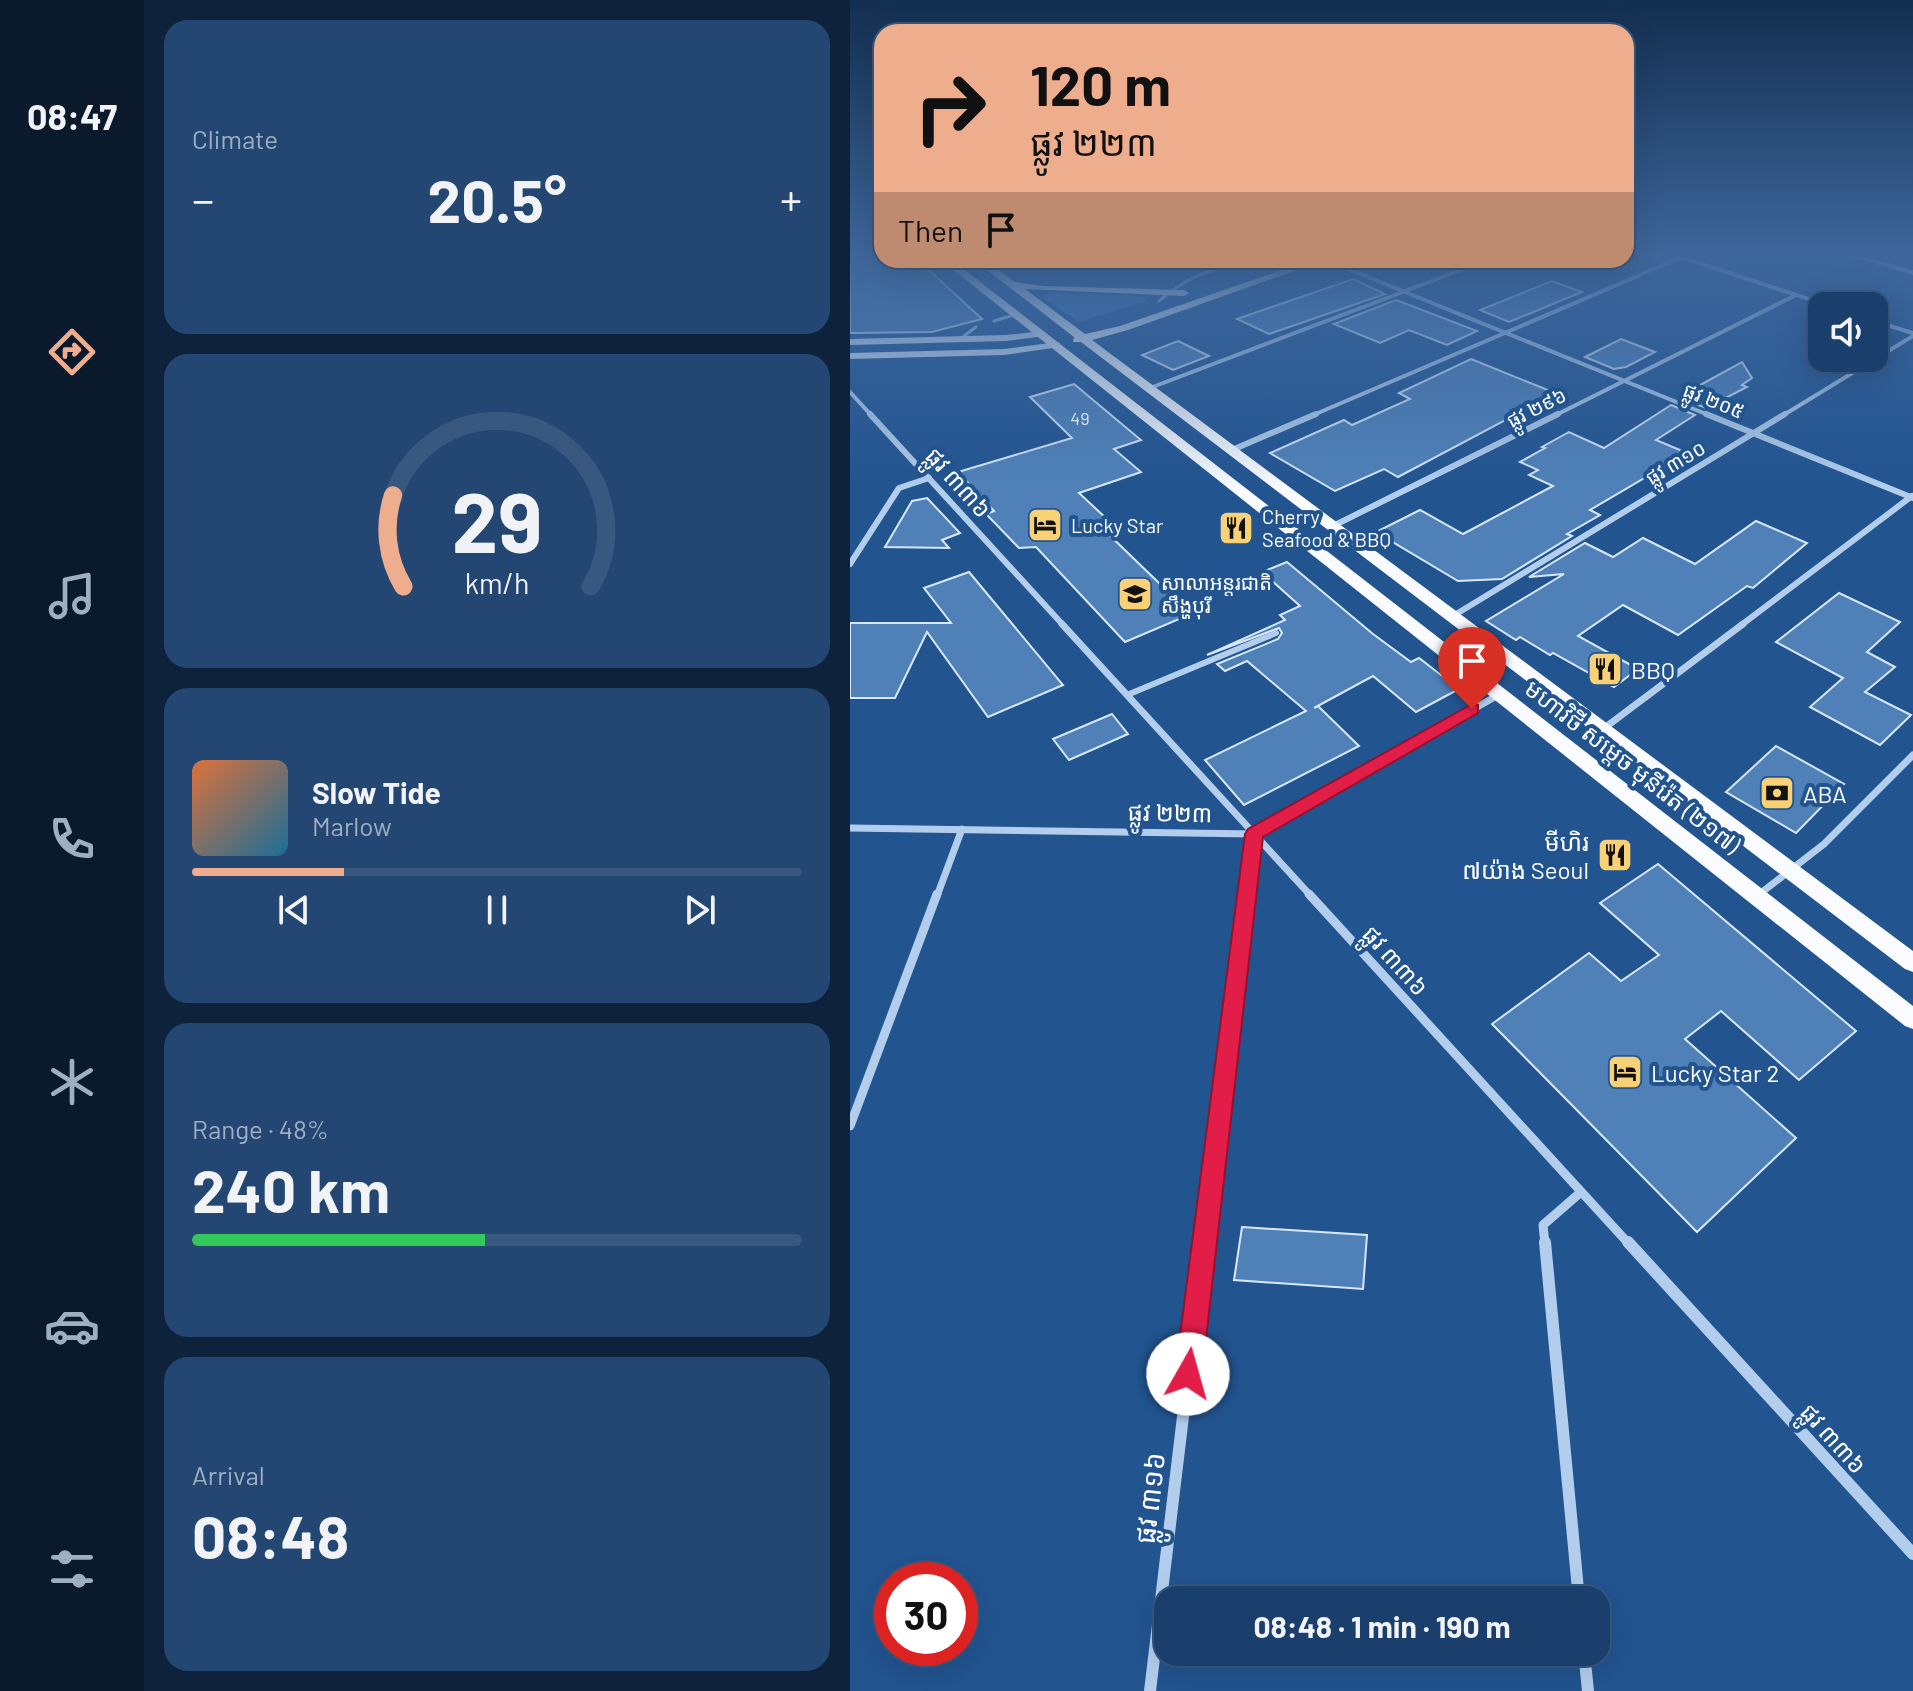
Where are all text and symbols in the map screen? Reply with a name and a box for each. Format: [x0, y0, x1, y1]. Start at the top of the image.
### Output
text: 120 m [1030, 50, 1171, 117]
icon: right [898, 56, 1002, 160]
text: 08:47 [27, 94, 117, 137]
text: ផ្លូវ ២២៣ [1030, 120, 1157, 163]
text: Climate [192, 123, 278, 154]
text: 20.5° [428, 163, 566, 235]
text: − [192, 172, 214, 225]
text: + [780, 172, 802, 225]
icon: arrive [979, 208, 1023, 252]
text: Then [898, 212, 963, 248]
map controls [1808, 292, 1888, 372]
button: sound [1808, 292, 1888, 372]
icon: directions [44, 324, 100, 380]
street label: ផ្លូវ ២០៥ [1677, 377, 1748, 430]
street label: ផ្លូវ ២៩៦ [1502, 382, 1573, 439]
house number: 49 [1070, 407, 1090, 429]
street label: ផ្លូវ ៣១០ [1641, 435, 1713, 496]
street label: ផ្លូវ ៣៣៦ [913, 441, 998, 529]
text: 29 [452, 470, 542, 570]
place label: Cherry Seafood & BBQ [1262, 504, 1391, 551]
hotel icon: Lucky Star [1026, 506, 1064, 544]
restaurant icon: Cherry Seafood & BBQ [1217, 509, 1255, 547]
place label: Lucky Star [1071, 513, 1163, 537]
text: km/h [465, 565, 529, 600]
icon: music [44, 568, 100, 624]
place label: សាលាអន្តរជាតិ សឹង្ហបុរី [1161, 570, 1272, 620]
school or university icon: សាលាអន្តរជាតិ សឹង្ហបុរី [1116, 575, 1154, 613]
pin [1438, 627, 1506, 709]
icon: arrive [1450, 639, 1494, 683]
restaurant icon: BBQ [1586, 650, 1624, 688]
place label: BBQ [1631, 655, 1675, 684]
street label: មហាវិថី សម្តេច មុនីរ៉េត (២១៧) [1519, 673, 1747, 861]
text: Slow Tide [312, 774, 441, 810]
bank icon: ABA [1758, 774, 1796, 812]
place label: ABA [1803, 779, 1847, 808]
street label: ផ្លូវ ២២៣ [1127, 797, 1213, 836]
text: Marlow [312, 810, 392, 841]
icon: phone [44, 811, 100, 867]
place label: មីហិរ ៧យ៉ាង Seoul [1462, 827, 1589, 884]
restaurant icon: មីហិរ ៧យ៉ាង Seoul [1596, 836, 1634, 874]
icon: previous [272, 888, 316, 932]
icon: pause [475, 888, 519, 932]
icon: next [678, 888, 722, 932]
street label: ផ្លូវ ៣៣៦ [1350, 919, 1435, 1007]
hotel icon: Lucky Star 2 [1606, 1053, 1644, 1091]
icon: climate [44, 1054, 100, 1110]
place label: Lucky Star 2 [1651, 1058, 1779, 1087]
text: Range · 48% [192, 1113, 329, 1144]
text: 240 km [192, 1153, 390, 1225]
icon: car [44, 1298, 100, 1354]
position arrow [1146, 1332, 1230, 1416]
street label: ផ្លូវ ៣៣៦ [1788, 1397, 1873, 1485]
street label: ផ្លូវ ៣១៦ [1127, 1450, 1181, 1547]
text: Arrival [192, 1459, 265, 1490]
text: 08:48 [192, 1499, 349, 1571]
icon: filters [44, 1541, 100, 1597]
speed limit sign: 30 [874, 1562, 978, 1666]
text: 08:48 · 1 min · 190 m [1253, 1608, 1511, 1644]

